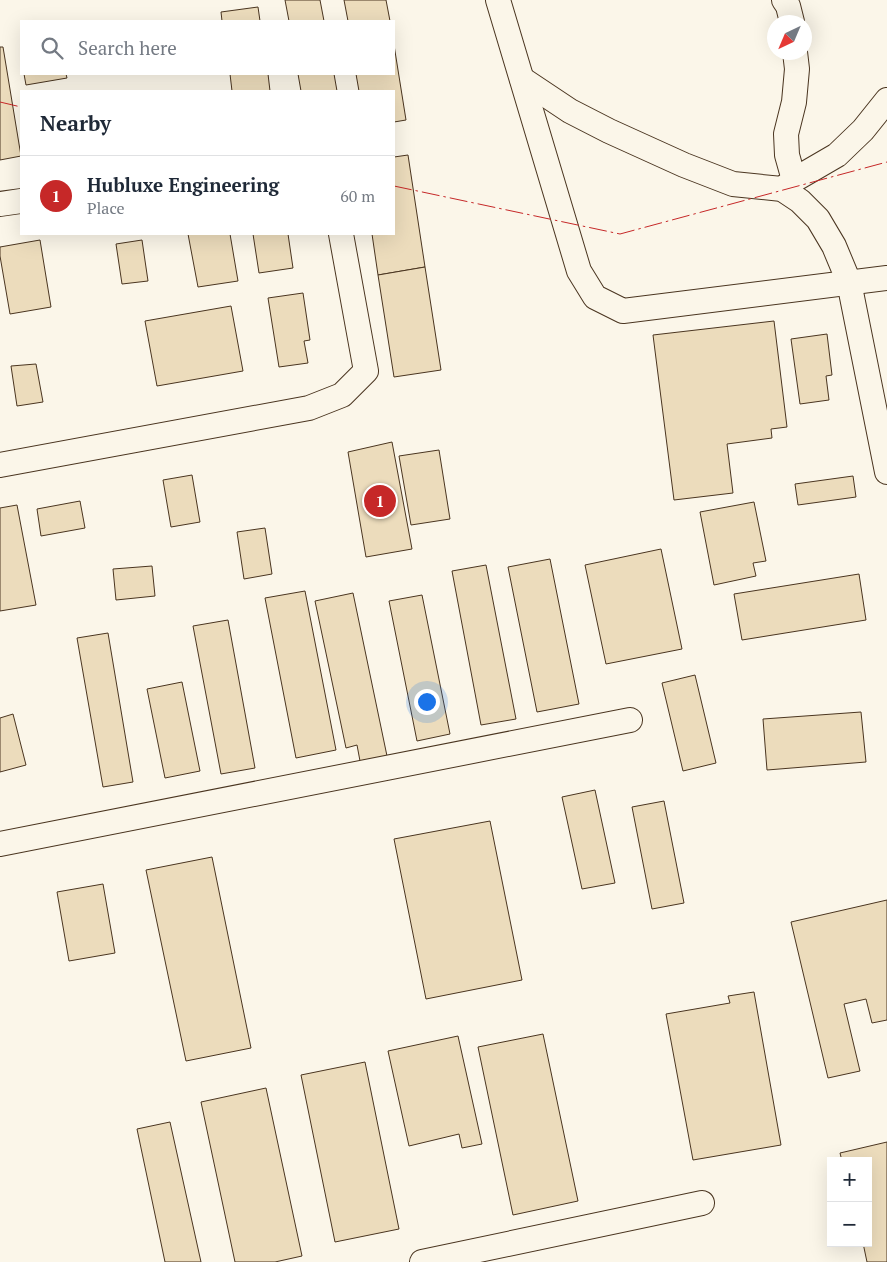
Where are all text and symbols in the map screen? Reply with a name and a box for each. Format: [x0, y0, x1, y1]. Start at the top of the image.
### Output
north arrow [767, 15, 812, 60]
search box [20, 20, 395, 75]
icon: search [38, 34, 66, 62]
text: Search here [78, 35, 177, 60]
text: Nearby [40, 109, 111, 137]
text: Hubluxe Engineering [87, 172, 279, 197]
text: 1 [51, 185, 61, 207]
text: 60 m [340, 185, 375, 207]
text: Place [87, 197, 125, 219]
pin: 1 [364, 482, 396, 520]
your location [414, 689, 440, 715]
map controls [827, 1157, 872, 1247]
button: + [827, 1157, 872, 1202]
button: − [827, 1202, 872, 1247]

